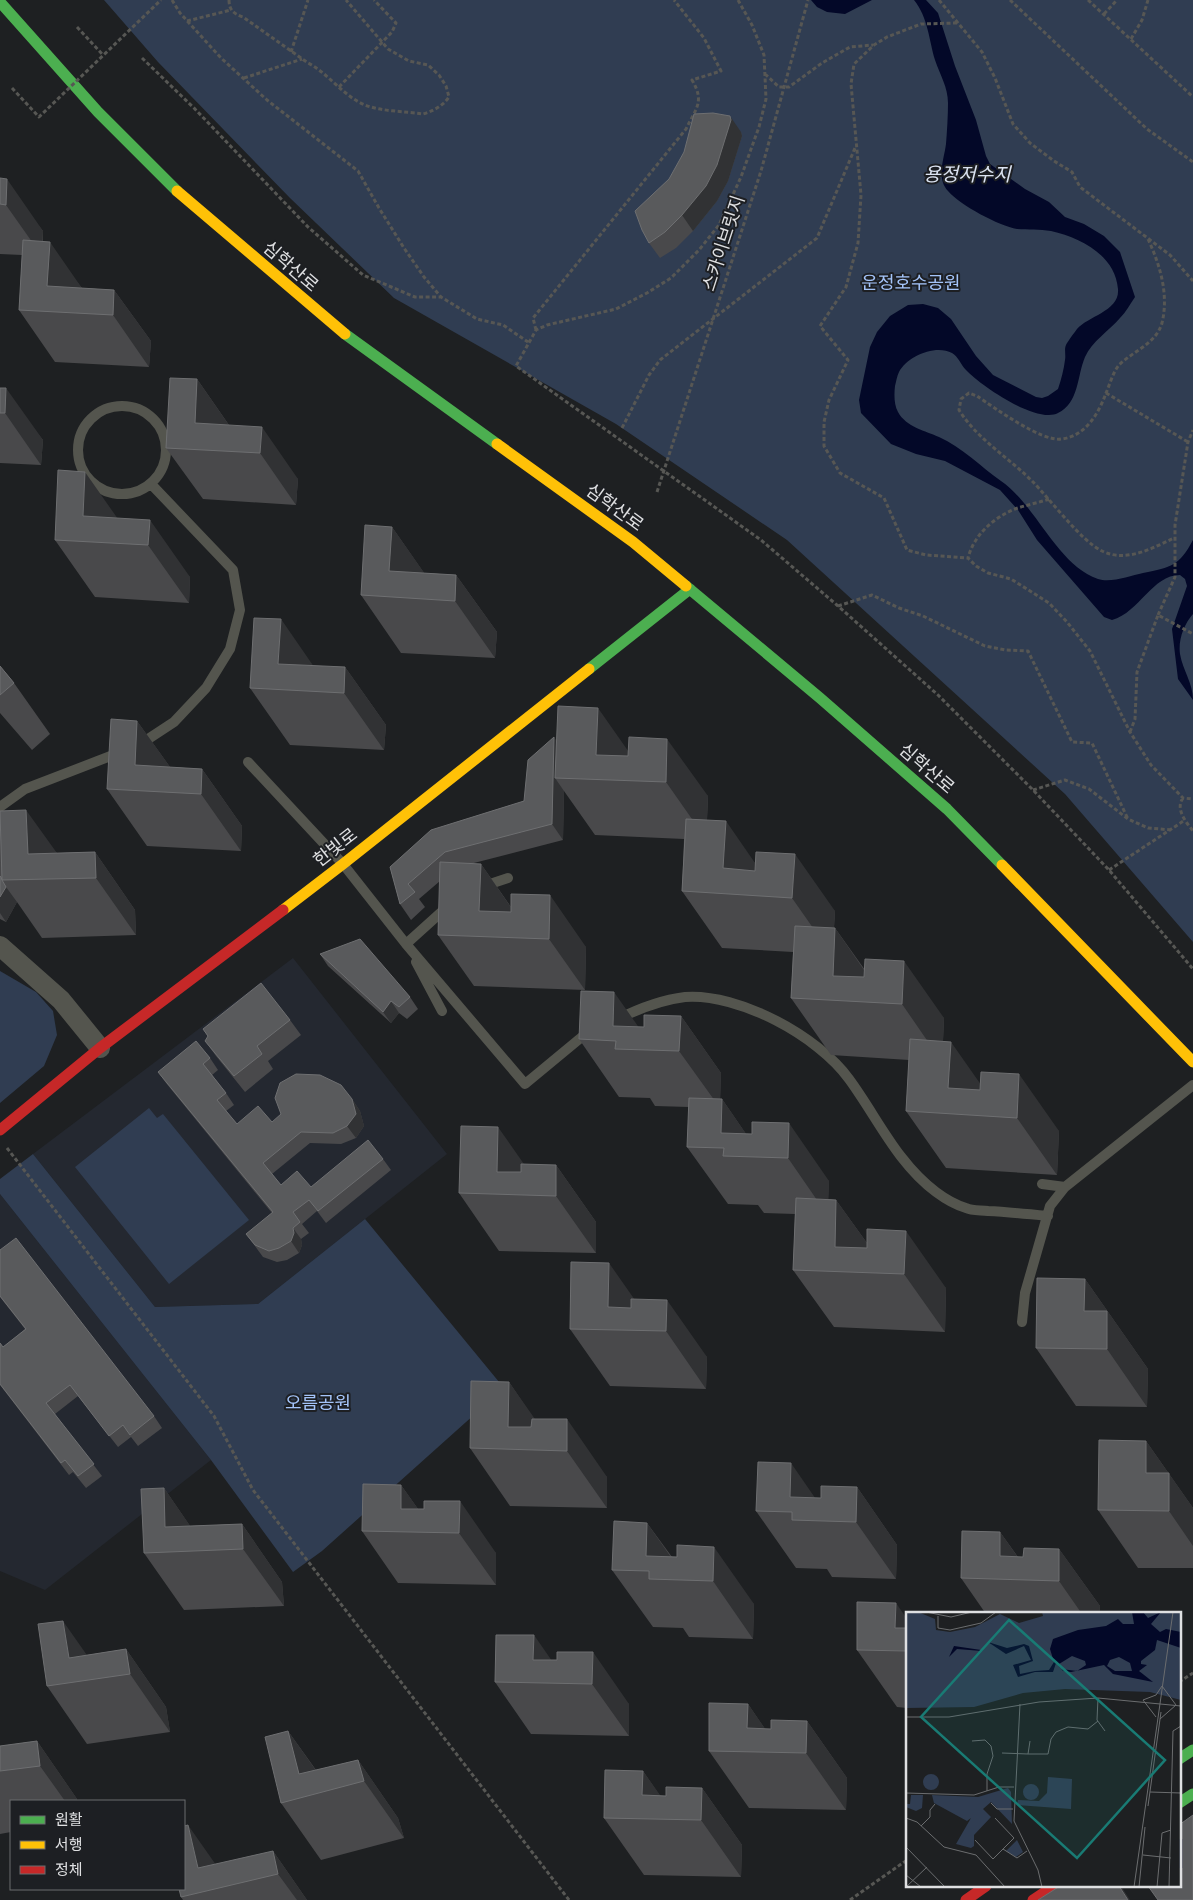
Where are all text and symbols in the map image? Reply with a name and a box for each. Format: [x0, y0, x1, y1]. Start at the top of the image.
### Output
water label: 용정저수지 [923, 161, 1012, 187]
street label: 스카이브릿지 [696, 192, 750, 294]
street label: 심학산로 [258, 235, 324, 297]
park label: 운정호수공원 [861, 270, 961, 295]
street label: 심학산로 [581, 477, 649, 537]
street label: 심학산로 [894, 737, 960, 799]
street label: 한빛로 [308, 822, 362, 872]
park label: 오름공원 [285, 1390, 351, 1415]
inset map [906, 1612, 1180, 1888]
legend [10, 1800, 185, 1890]
text: 원활 [55, 1809, 83, 1830]
text: 서행 [55, 1834, 83, 1855]
text: 정체 [55, 1859, 83, 1880]

